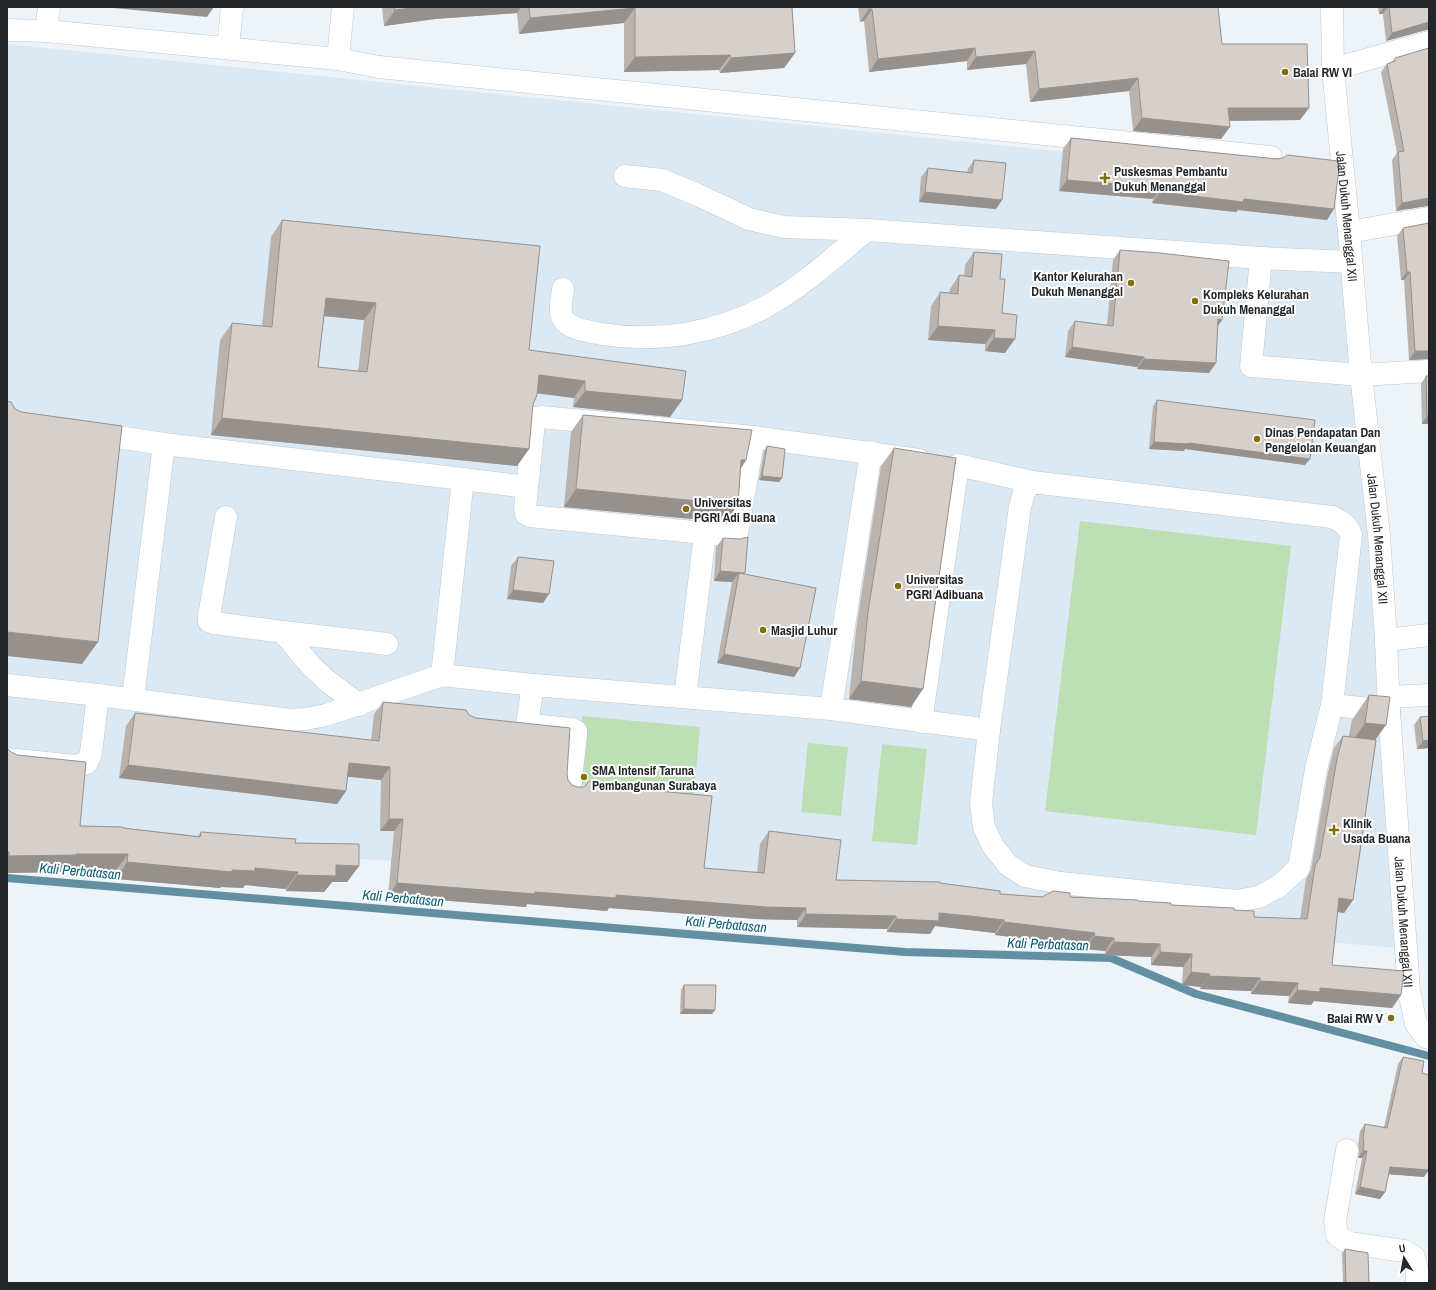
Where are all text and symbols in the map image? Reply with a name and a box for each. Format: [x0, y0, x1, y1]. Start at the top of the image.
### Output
place label: Balai RW VI [1293, 64, 1352, 81]
marker: Balai RW VI [1280, 67, 1290, 77]
street label: Jalan Dukuh Menanggal XII [1332, 150, 1361, 282]
place label: Puskesmas Pembantu Dukuh Menanggal [1114, 163, 1227, 195]
marker: Puskesmas Pembantu Dukuh Menanggal [1099, 172, 1111, 184]
place label: Kantor Kelurahan Dukuh Menanggal [1031, 268, 1123, 300]
marker: Kantor Kelurahan Dukuh Menanggal [1126, 278, 1136, 288]
place label: Kompleks Kelurahan Dukuh Menanggal [1203, 286, 1309, 318]
marker: Kompleks Kelurahan Dukuh Menanggal [1190, 296, 1200, 306]
place label: Dinas Pendapatan Dan Pengelolan Keuangan [1265, 424, 1381, 456]
marker: Dinas Pendapatan Dan Pengelolan Keuangan [1252, 434, 1262, 444]
street label: Jalan Dukuh Menanggal XII [1363, 473, 1392, 605]
place label: Universitas PGRI Adi Buana [694, 494, 775, 526]
marker: Universitas PGRI Adi Buana [681, 504, 691, 514]
place label: Universitas PGRI Adibuana [906, 571, 983, 603]
marker: Universitas PGRI Adibuana [893, 581, 903, 591]
place label: Masjid Luhur [771, 622, 838, 639]
marker: Masjid Luhur [758, 625, 768, 635]
place label: SMA Intensif Taruna Pembangunan Surabaya [592, 762, 716, 794]
marker: SMA Intensif Taruna Pembangunan Surabaya [579, 772, 589, 782]
place label: Klinik Usada Buana [1343, 815, 1411, 847]
marker: Klinik Usada Buana [1328, 824, 1340, 836]
street label: Jalan Dukuh Menanggal XII [1390, 856, 1417, 988]
water label: Kali Perbatasan [39, 858, 121, 884]
water label: Kali Perbatasan [362, 885, 444, 911]
water label: Kali Perbatasan [685, 911, 767, 937]
water label: Kali Perbatasan [1007, 934, 1089, 954]
place label: Balai RW V [1327, 1010, 1384, 1027]
marker: Balai RW V [1386, 1013, 1396, 1023]
north arrow [1384, 1238, 1424, 1278]
text: U [1398, 1241, 1407, 1256]

